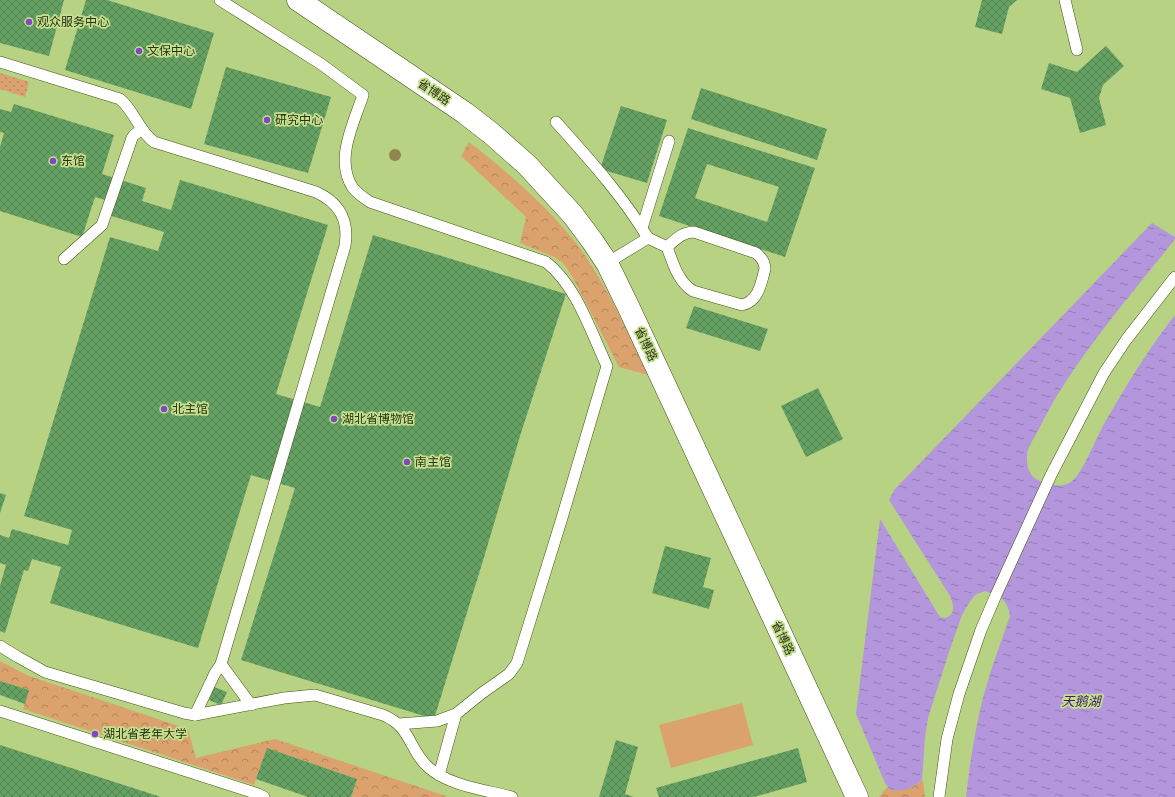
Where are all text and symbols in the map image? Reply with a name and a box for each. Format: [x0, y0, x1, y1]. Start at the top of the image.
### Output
place label: 观众服务中心 [37, 15, 109, 29]
marker: 观众服务中心 [24, 17, 34, 27]
place label: 文保中心 [147, 44, 195, 58]
marker: 文保中心 [134, 46, 144, 56]
street label: 省博路 [415, 76, 453, 108]
place label: 研究中心 [275, 113, 323, 127]
marker: 研究中心 [262, 115, 272, 125]
place label: 东馆 [61, 154, 85, 168]
marker: 东馆 [48, 156, 58, 166]
street label: 省博路 [632, 325, 660, 363]
place label: 北主馆 [172, 402, 208, 416]
marker: 北主馆 [159, 404, 169, 414]
place label: 湖北省博物馆 [342, 412, 414, 426]
marker: 湖北省博物馆 [329, 414, 339, 424]
place label: 南主馆 [415, 455, 451, 469]
marker: 南主馆 [402, 457, 412, 467]
street label: 省博路 [769, 619, 797, 657]
water label: 天鹅湖 [1061, 694, 1102, 709]
place label: 湖北省老年大学 [103, 727, 187, 741]
marker: 湖北省老年大学 [90, 729, 100, 739]

